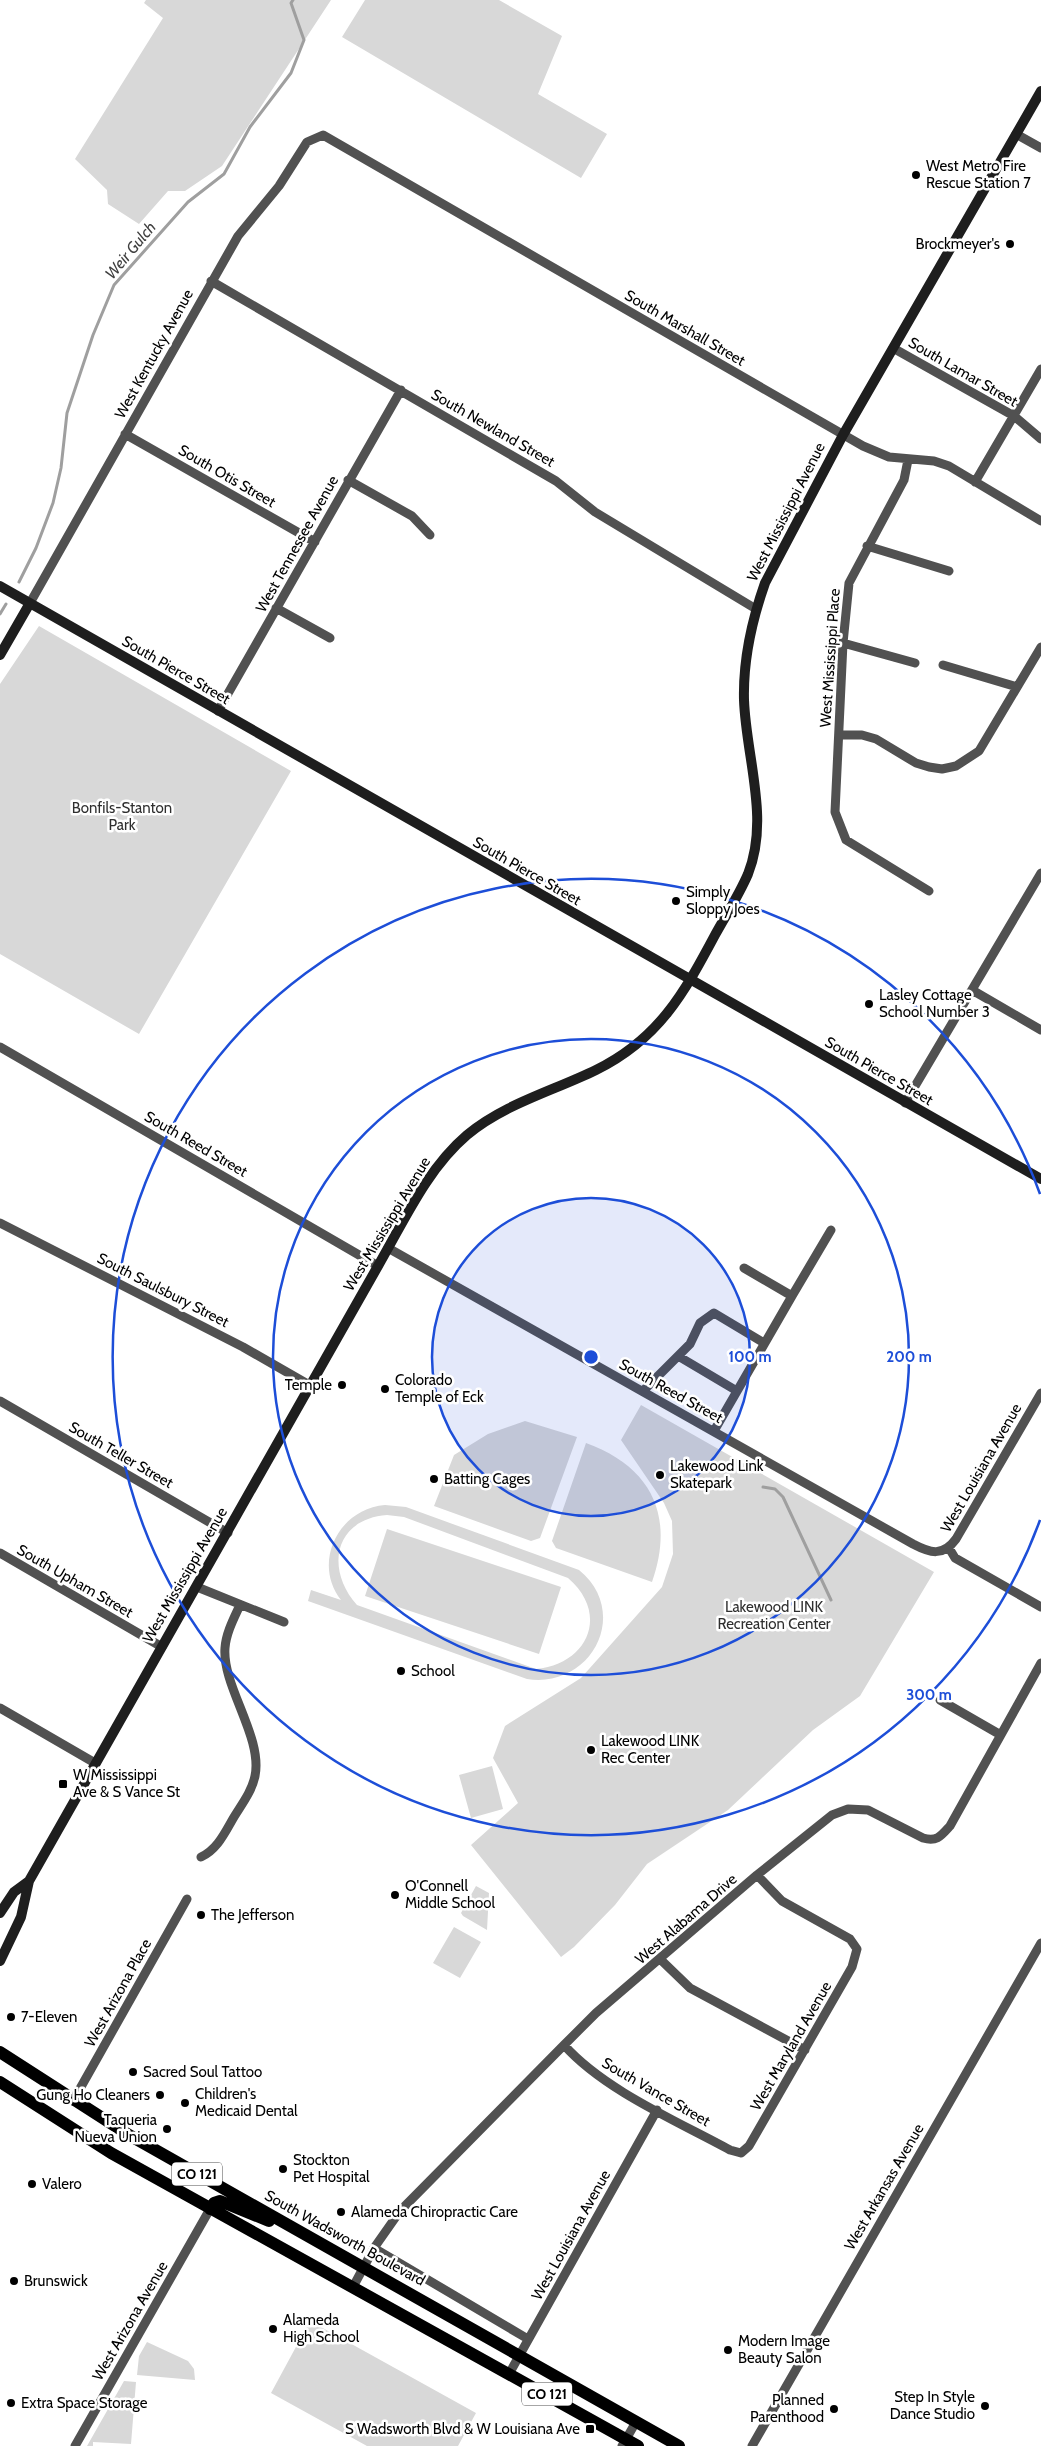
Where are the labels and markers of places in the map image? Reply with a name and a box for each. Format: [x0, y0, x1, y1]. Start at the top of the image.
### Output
place label: West Metro Fire Rescue Station 7 [926, 157, 1031, 192]
marker: West Metro Fire Rescue Station 7 [910, 169, 922, 181]
place label: Brockmeyer's [916, 235, 1000, 253]
marker: Brockmeyer's [1004, 238, 1016, 250]
place label: Simply Sloppy Joes [686, 883, 760, 918]
marker: Simply Sloppy Joes [670, 895, 682, 907]
place label: Lasley Cottage School Number 3 [879, 986, 990, 1021]
marker: Lasley Cottage School Number 3 [863, 998, 875, 1010]
centre of rings [582, 1348, 600, 1366]
place label: Colorado Temple of Eck [395, 1371, 484, 1406]
place label: Temple [285, 1376, 332, 1394]
marker: Temple [336, 1379, 348, 1391]
marker: Colorado Temple of Eck [379, 1383, 391, 1395]
place label: Lakewood Link Skatepark [670, 1457, 764, 1492]
marker: Lakewood Link Skatepark [654, 1469, 666, 1481]
place label: Batting Cages [444, 1470, 530, 1488]
marker: Batting Cages [428, 1473, 440, 1485]
place label: School [411, 1662, 455, 1680]
marker: School [395, 1665, 407, 1677]
place label: Lakewood LINK Rec Center [601, 1732, 700, 1767]
marker: Lakewood LINK Rec Center [585, 1744, 597, 1756]
place label: W Mississippi Ave & S Vance St [73, 1766, 180, 1801]
marker: W Mississippi Ave & S Vance St [57, 1778, 69, 1790]
place label: O'Connell Middle School [405, 1877, 496, 1912]
marker: O'Connell Middle School [389, 1889, 401, 1901]
place label: The Jefferson [211, 1906, 294, 1924]
marker: The Jefferson [195, 1909, 207, 1921]
place label: 7-Eleven [21, 2008, 77, 2026]
marker: 7-Eleven [5, 2011, 17, 2023]
place label: Sacred Soul Tattoo [143, 2063, 262, 2081]
marker: Sacred Soul Tattoo [127, 2066, 139, 2078]
place label: Children's Medicaid Dental [195, 2085, 298, 2120]
place label: Gung Ho Cleaners [36, 2086, 150, 2104]
marker: Gung Ho Cleaners [154, 2089, 166, 2101]
marker: Children's Medicaid Dental [179, 2097, 191, 2109]
place label: Taqueria Nueva Union [74, 2111, 158, 2146]
marker: Taqueria Nueva Union [161, 2123, 173, 2135]
place label: Stockton Pet Hospital [293, 2151, 370, 2186]
marker: Stockton Pet Hospital [277, 2163, 289, 2175]
place label: Valero [42, 2175, 82, 2193]
marker: Valero [26, 2178, 38, 2190]
place label: Alameda Chiropractic Care [351, 2203, 518, 2221]
marker: Alameda Chiropractic Care [335, 2206, 347, 2218]
place label: Brunswick [24, 2272, 88, 2290]
marker: Brunswick [8, 2275, 20, 2287]
place label: Alameda High School [283, 2311, 360, 2346]
marker: Alameda High School [267, 2323, 279, 2335]
place label: Modern Image Beauty Salon [738, 2332, 830, 2367]
marker: Modern Image Beauty Salon [722, 2344, 734, 2356]
place label: Step In Style Dance Studio [890, 2388, 975, 2423]
place label: Planned Parenthood [750, 2391, 824, 2426]
place label: Extra Space Storage [21, 2394, 148, 2412]
marker: Extra Space Storage [5, 2397, 17, 2409]
marker: Step In Style Dance Studio [979, 2400, 991, 2412]
marker: Planned Parenthood [828, 2403, 840, 2415]
place label: S Wadsworth Blvd & W Louisiana Ave [345, 2420, 580, 2438]
marker: S Wadsworth Blvd & W Louisiana Ave [584, 2423, 596, 2435]

